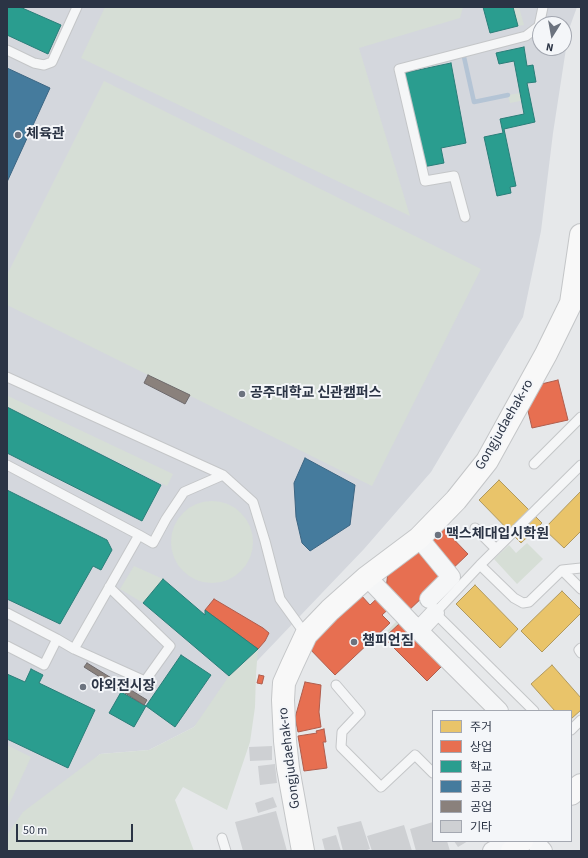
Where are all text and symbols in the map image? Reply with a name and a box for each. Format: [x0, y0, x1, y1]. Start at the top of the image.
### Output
north arrow [532, 16, 572, 56]
text: N [545, 39, 555, 55]
place label: 체육관 [26, 127, 65, 143]
marker: 체육관 [13, 130, 23, 140]
street label: Gongjudaehak-ro [472, 377, 538, 473]
place label: 공주대학교 신관캠퍼스 [250, 386, 382, 402]
marker: 공주대학교 신관캠퍼스 [237, 389, 247, 399]
place label: 맥스체대입시학원 [446, 527, 549, 543]
marker: 맥스체대입시학원 [433, 530, 443, 540]
place label: 챔피언짐 [362, 634, 414, 650]
marker: 챔피언짐 [349, 637, 359, 647]
place label: 야외전시장 [91, 679, 155, 695]
marker: 야외전시장 [78, 682, 88, 692]
street label: Gongjudaehak-ro [275, 706, 305, 810]
legend [432, 710, 572, 842]
text: 주거 [470, 719, 492, 736]
text: 상업 [470, 739, 492, 756]
text: 학교 [470, 759, 492, 776]
text: 공공 [470, 779, 492, 796]
text: 공업 [470, 799, 492, 816]
scale bar [18, 816, 135, 842]
text: 기타 [470, 819, 492, 836]
text: 50 m [23, 822, 47, 839]

